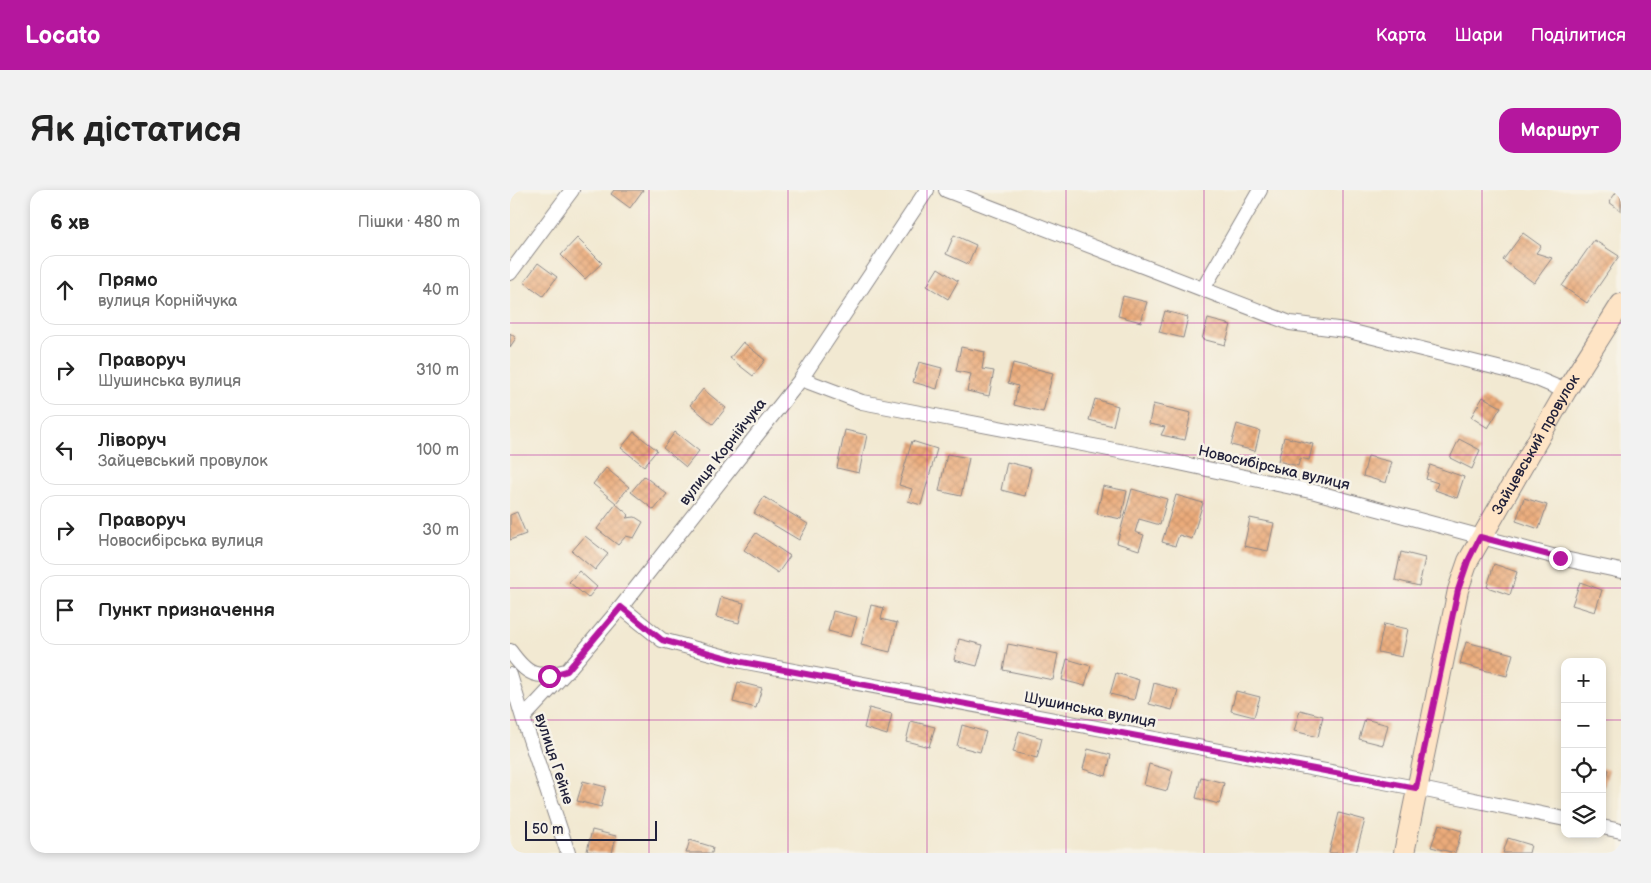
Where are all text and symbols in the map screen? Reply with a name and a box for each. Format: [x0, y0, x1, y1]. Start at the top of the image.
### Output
text: Locato [25, 21, 100, 50]
text: Карта [1376, 25, 1426, 46]
text: Шари [1454, 25, 1503, 46]
text: Поділитися [1531, 25, 1626, 46]
button: Маршрут [1499, 108, 1621, 153]
text: Як дістатися [30, 109, 242, 152]
text: 6 хв [50, 210, 89, 235]
text: Пішки · 480 m [358, 213, 460, 232]
text: Прямо [98, 269, 158, 292]
icon: ahead [51, 276, 79, 304]
text: 40 m [422, 281, 459, 300]
text: вулиця Корнійчука [98, 292, 238, 311]
text: Праворуч [98, 349, 186, 372]
icon: right [51, 356, 79, 384]
text: 310 m [416, 361, 459, 380]
street label: Зайцевський провулок [1487, 370, 1584, 518]
text: Шушинська вулиця [98, 372, 241, 391]
street label: вулиця Корнійчука [675, 395, 771, 509]
text: Ліворуч [98, 429, 167, 452]
icon: left [51, 436, 79, 464]
text: 100 m [416, 441, 459, 460]
street label: Новосибірська вулиця [1196, 441, 1352, 495]
text: Зайцевський провулок [98, 452, 268, 471]
text: Праворуч [98, 509, 186, 532]
icon: right [51, 516, 79, 544]
text: 30 m [422, 521, 459, 540]
text: Новосибірська вулиця [98, 532, 263, 551]
route end [1549, 547, 1572, 570]
icon: arrive [51, 596, 79, 624]
text: Пункт призначення [98, 599, 275, 622]
map controls [1561, 658, 1606, 838]
button: + [1561, 658, 1606, 703]
route start [538, 665, 561, 688]
street label: Шушинська вулиця [1022, 688, 1158, 732]
button: − [1561, 703, 1606, 748]
street label: вулиця Гейне [530, 711, 578, 807]
button: locate [1561, 748, 1606, 793]
button: layers [1561, 793, 1606, 838]
scale bar [525, 818, 658, 841]
text: 50 m [532, 821, 564, 838]

